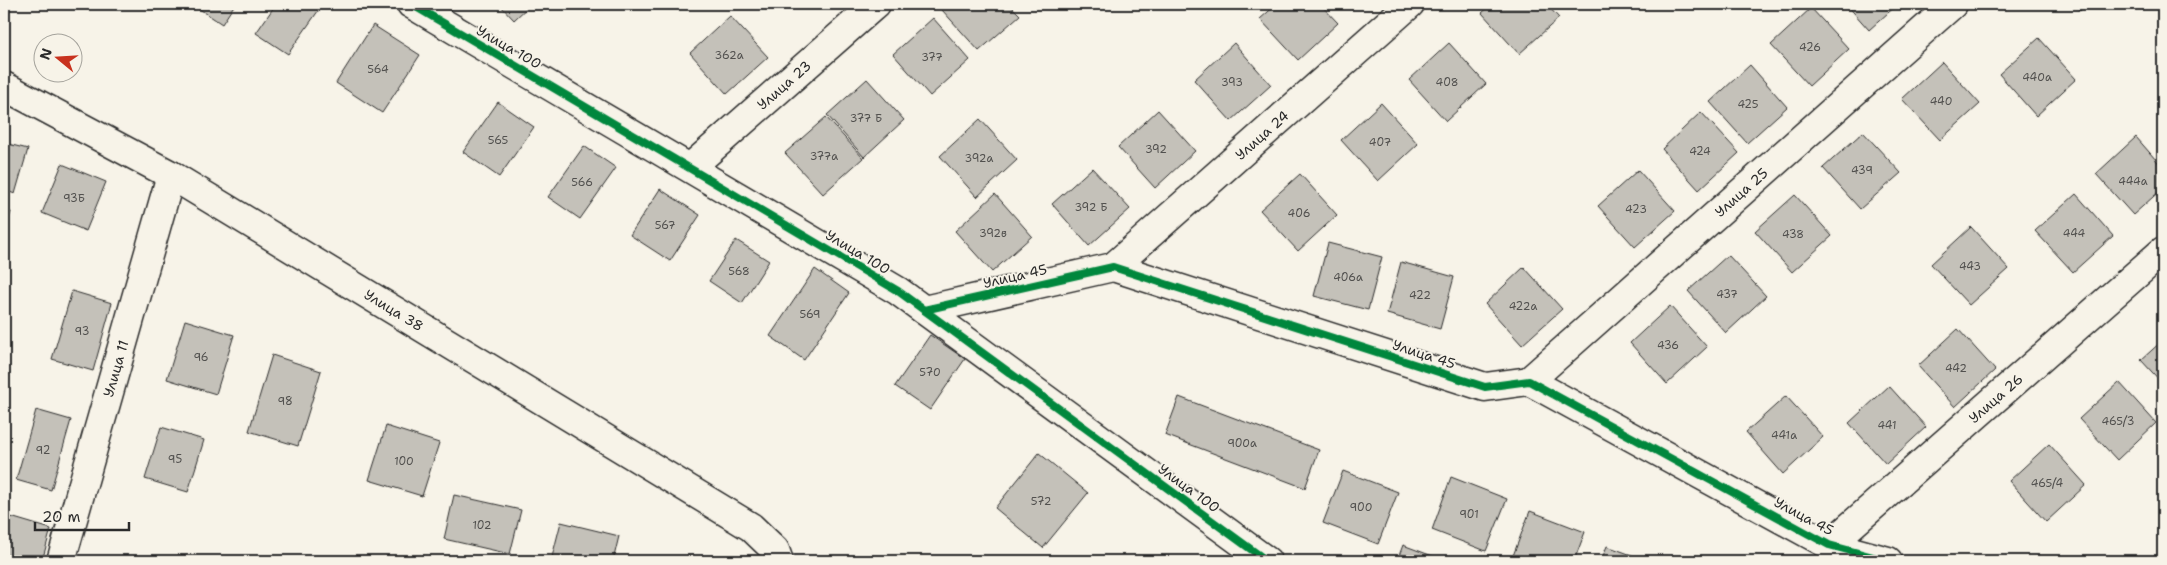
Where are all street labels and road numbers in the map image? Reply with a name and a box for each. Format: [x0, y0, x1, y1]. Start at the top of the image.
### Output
street label: Улица 100 [473, 21, 545, 73]
street label: Улица 23 [753, 56, 815, 114]
street label: Улица 24 [1231, 106, 1293, 164]
street label: Улица 25 [1711, 164, 1772, 221]
street label: Улица 100 [822, 226, 894, 278]
street label: Улица 45 [981, 260, 1049, 292]
street label: Улица 38 [361, 285, 427, 335]
street label: Улица 45 [1390, 335, 1458, 373]
street label: Улица 11 [99, 338, 132, 399]
street label: Улица 26 [1965, 370, 2026, 427]
street label: Улица 100 [1155, 460, 1223, 516]
street label: Улица 45 [1771, 493, 1837, 539]

